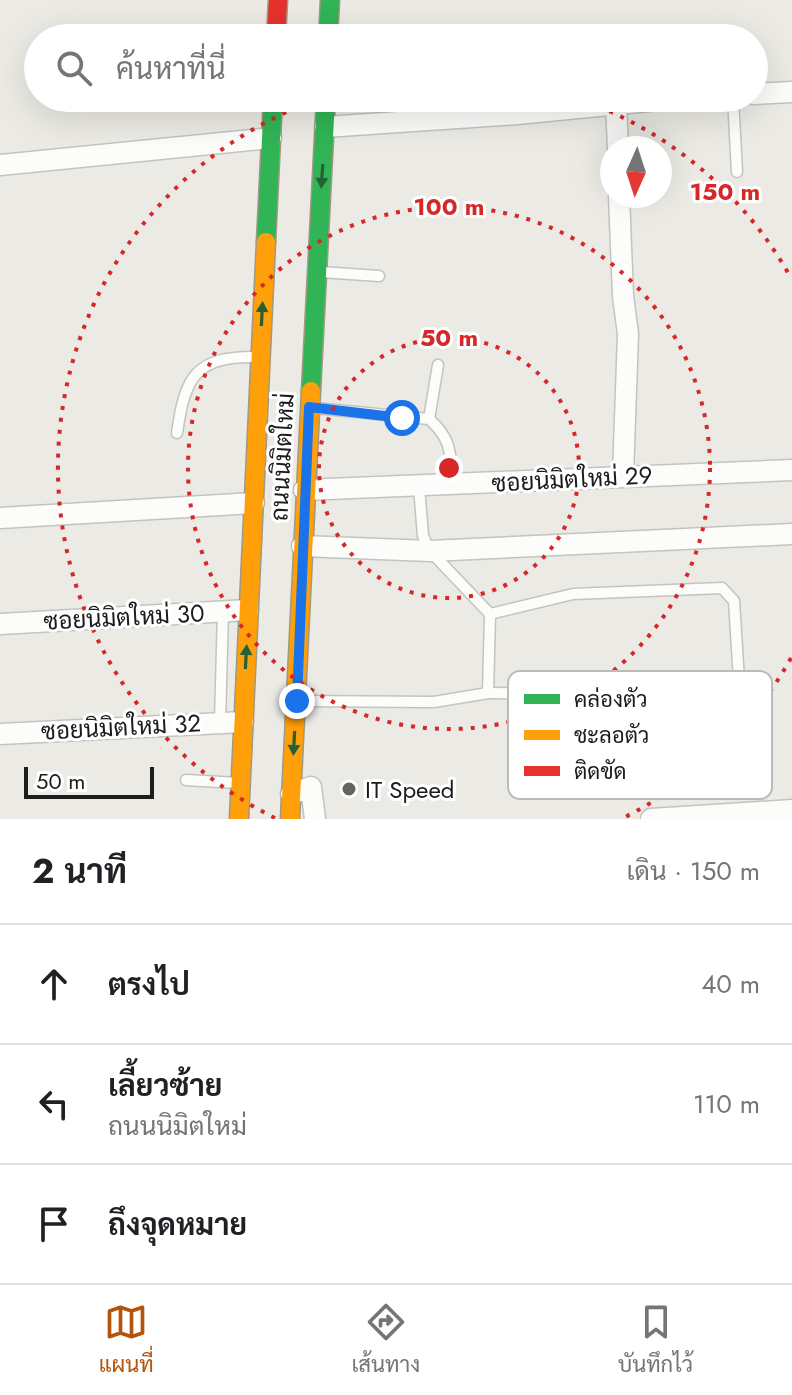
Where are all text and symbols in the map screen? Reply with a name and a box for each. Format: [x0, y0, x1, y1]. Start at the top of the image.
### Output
search box [24, 24, 768, 112]
icon: search [52, 46, 96, 90]
text: ค้นหาที่นี่ [116, 47, 226, 90]
north arrow [600, 136, 672, 208]
one-way arrow [315, 164, 328, 189]
text: 150 m [690, 174, 760, 209]
text: 100 m [414, 189, 484, 224]
one-way arrow [255, 301, 268, 326]
text: 50 m [420, 320, 478, 355]
street label: ถนนนิมิตใหม่ [261, 392, 303, 522]
route start [384, 400, 420, 436]
centre of rings [435, 454, 463, 482]
street label: ซอยนิมิตใหม่ 29 [491, 457, 653, 501]
street label: ซอยนิมิตใหม่ 30 [43, 595, 205, 639]
one-way arrow [240, 644, 253, 669]
legend [508, 671, 772, 799]
route end [279, 683, 315, 719]
text: คล่องตัว [574, 683, 648, 715]
street label: ซอยนิมิตใหม่ 32 [40, 705, 202, 749]
text: ชะลอตัว [574, 719, 649, 751]
one-way arrow [288, 731, 301, 756]
text: ติดขัด [574, 755, 626, 787]
scale bar [24, 763, 154, 799]
text: 50 m [36, 765, 85, 797]
place label: IT Speed [365, 772, 454, 807]
marker: IT Speed [340, 780, 358, 798]
text: 2 นาที [32, 847, 127, 896]
text: เดิน · 150 m [627, 852, 760, 890]
icon: ahead [32, 962, 76, 1006]
text: ตรงไป [108, 963, 190, 1006]
text: 40 m [701, 965, 760, 1003]
text: เลี้ยวซ้าย [108, 1064, 222, 1107]
icon: left [32, 1082, 76, 1126]
text: 110 m [693, 1085, 760, 1123]
text: ถนนนิมิตใหม่ [108, 1107, 247, 1145]
icon: arrive [32, 1202, 76, 1246]
text: ถึงจุดหมาย [108, 1203, 247, 1246]
tab: แผนที่ [99, 1300, 154, 1380]
tab: เส้นทาง [351, 1300, 420, 1380]
tab: บันทึกไว้ [618, 1300, 693, 1380]

